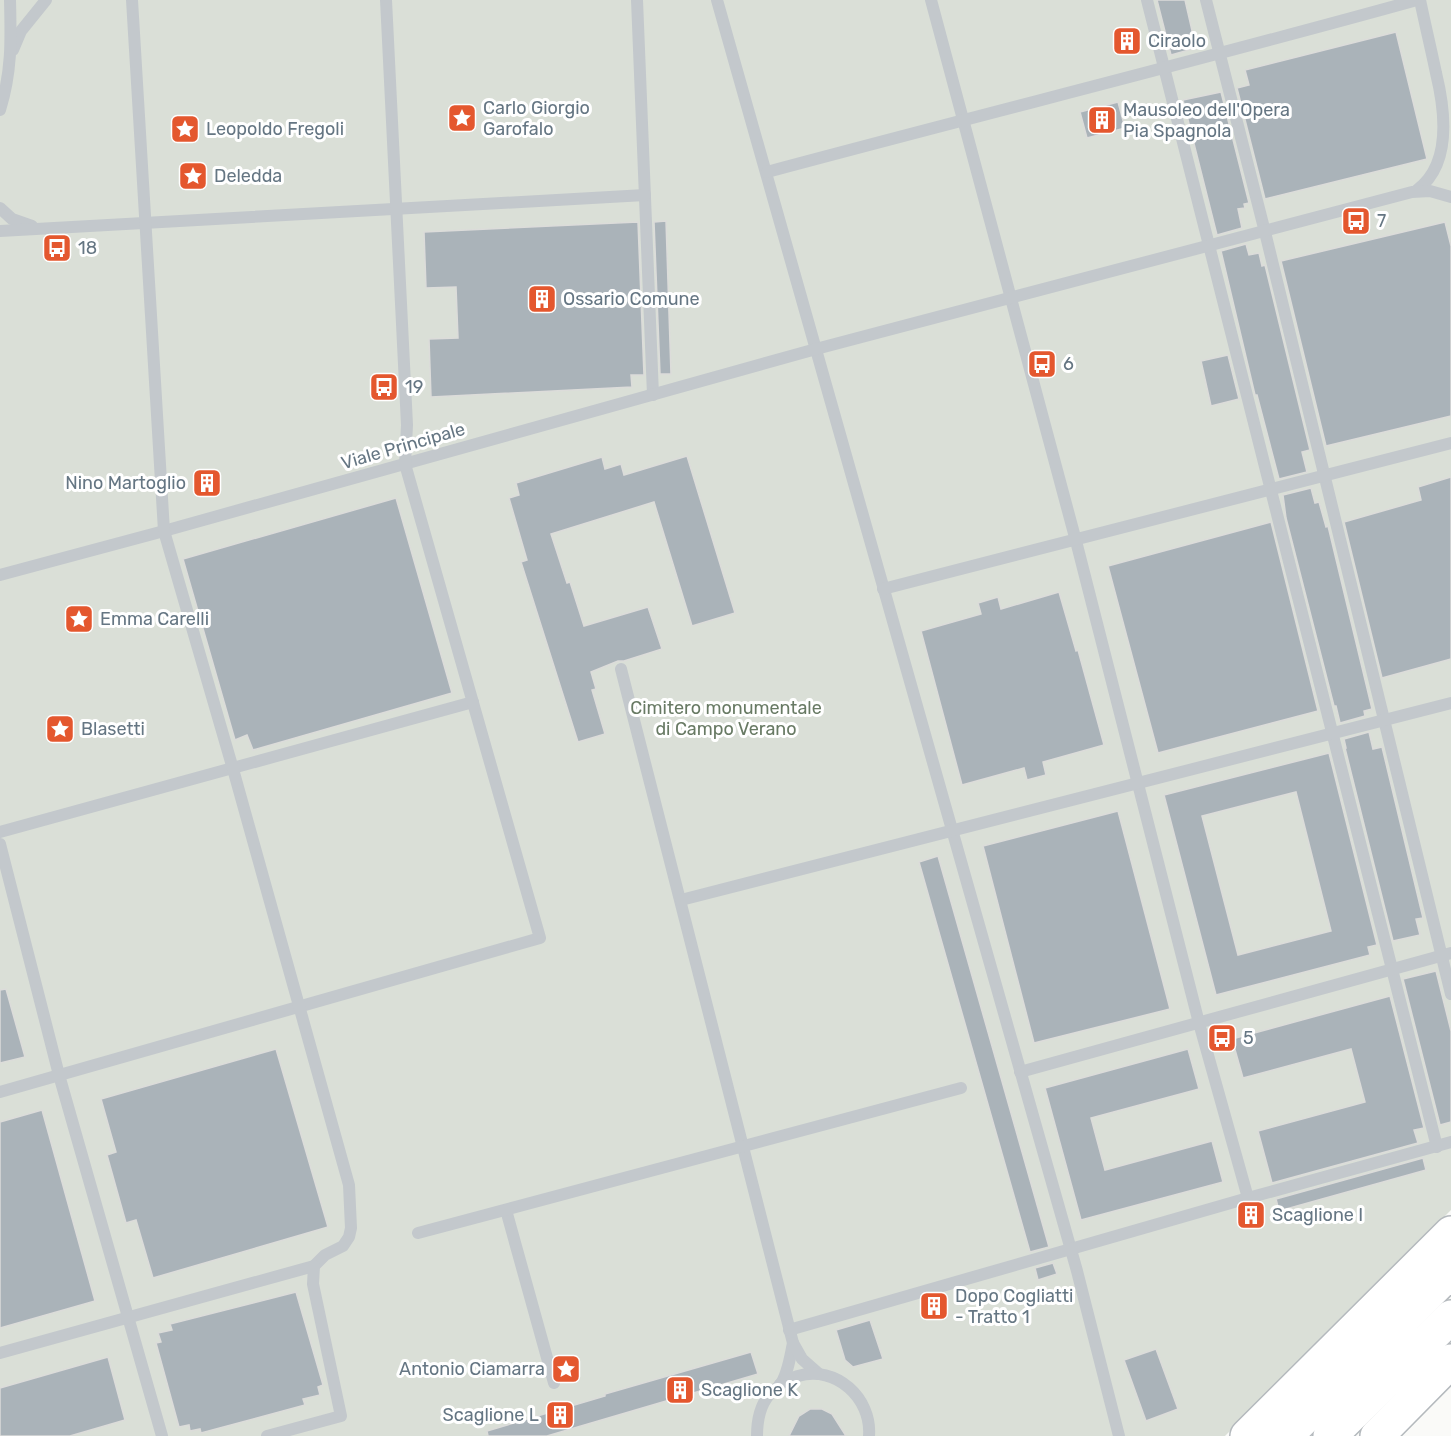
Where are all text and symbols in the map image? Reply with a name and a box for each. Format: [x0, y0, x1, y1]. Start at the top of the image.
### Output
building icon: Ciraolo [1111, 25, 1143, 57]
place label: Ciraolo [1148, 30, 1206, 52]
place label: Carlo Giorgio Garofalo [483, 97, 590, 140]
place label: Mausoleo dell'Opera Pia Spagnola [1123, 99, 1290, 142]
place icon: Carlo Giorgio Garofalo [446, 102, 478, 134]
building icon: Mausoleo dell'Opera Pia Spagnola [1086, 104, 1118, 136]
place icon: Leopoldo Fregoli [169, 113, 201, 145]
place label: Leopoldo Fregoli [206, 118, 344, 140]
place icon: Deledda [177, 160, 209, 192]
place label: Deledda [214, 165, 282, 187]
bus stop icon: 7 [1340, 205, 1372, 237]
place label: 7 [1377, 210, 1386, 232]
bus stop icon: 18 [41, 232, 73, 264]
place label: 18 [78, 237, 97, 259]
building icon: Ossario Comune [526, 283, 558, 315]
place label: Ossario Comune [563, 288, 700, 310]
bus stop icon: 6 [1026, 348, 1058, 380]
place label: 6 [1063, 353, 1074, 375]
bus stop icon: 19 [368, 371, 400, 403]
place label: 19 [405, 376, 423, 398]
street label: Viale Principale [338, 418, 468, 474]
building icon: Nino Martoglio [191, 467, 223, 499]
place label: Nino Martoglio [65, 472, 186, 494]
place icon: Emma Carelli [63, 603, 95, 635]
place label: Emma Carelli [100, 608, 209, 630]
park label: Cimitero monumentale di Campo Verano [630, 697, 822, 740]
place icon: Blasetti [44, 713, 76, 745]
place label: Blasetti [81, 718, 145, 740]
bus stop icon: 5 [1206, 1022, 1238, 1054]
place label: 5 [1243, 1027, 1254, 1049]
building icon: Scaglione I [1235, 1199, 1267, 1231]
place label: Scaglione I [1272, 1204, 1363, 1226]
place label: Dopo Cogliatti - Tratto 1 [955, 1285, 1073, 1328]
building icon: Dopo Cogliatti - Tratto 1 [918, 1290, 950, 1322]
place icon: Antonio Ciamarra [550, 1353, 582, 1385]
place label: Antonio Ciamarra [399, 1358, 545, 1380]
building icon: Scaglione K [664, 1374, 696, 1406]
place label: Scaglione K [701, 1379, 798, 1401]
building icon: Scaglione L [544, 1399, 576, 1431]
place label: Scaglione L [443, 1404, 539, 1426]

